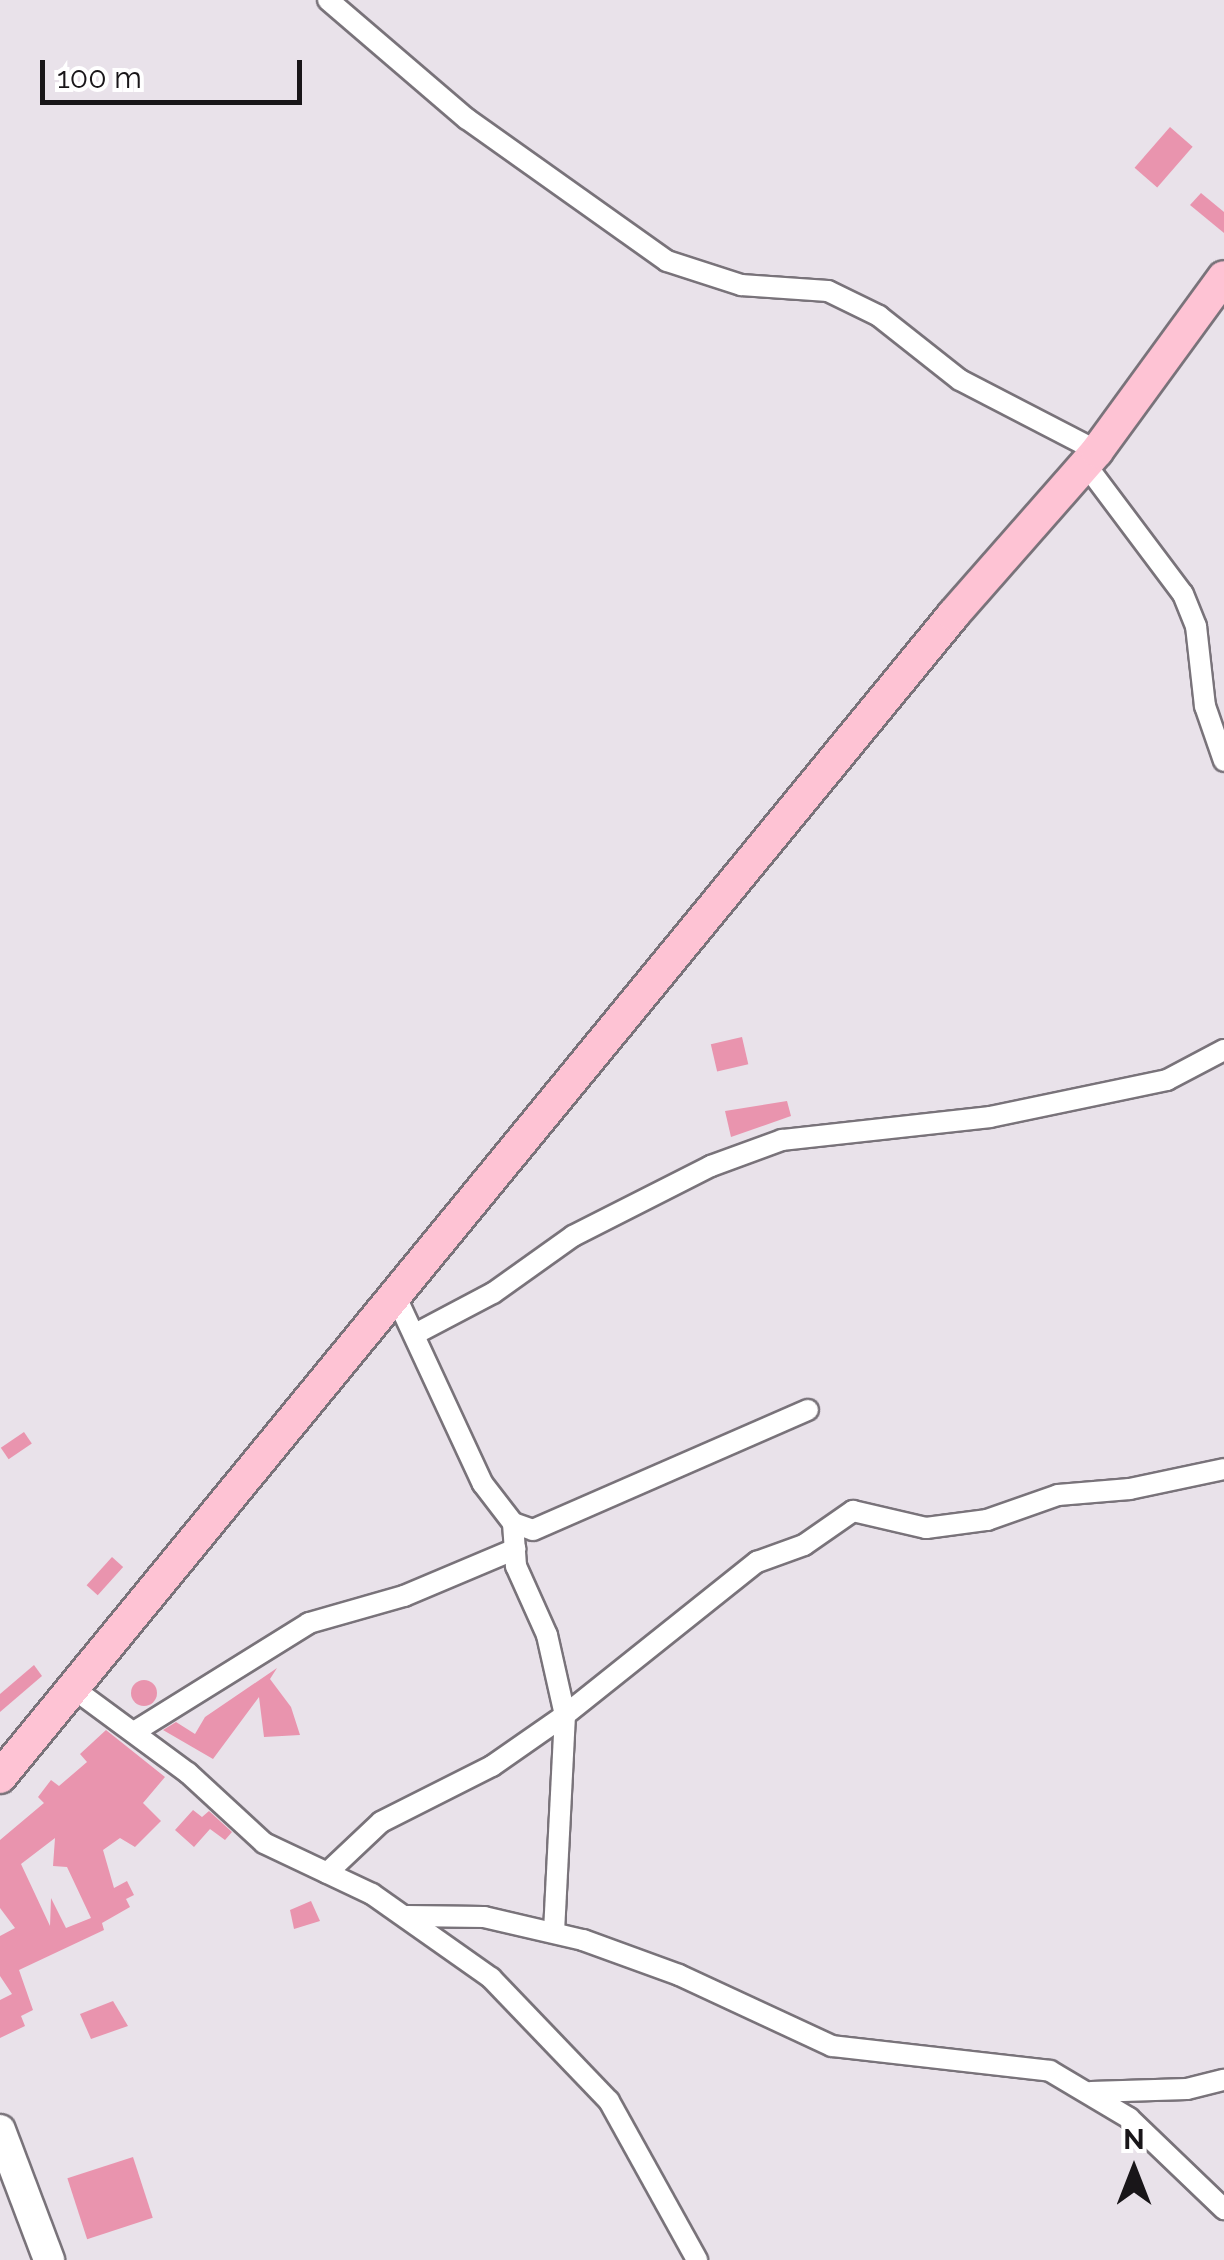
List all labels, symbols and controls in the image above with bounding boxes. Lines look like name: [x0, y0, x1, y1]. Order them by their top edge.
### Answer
scale bar: [45, 40, 308, 102]
text: 100 m: [57, 60, 142, 95]
north arrow: [1084, 2120, 1184, 2220]
text: N: [1123, 2123, 1145, 2156]

